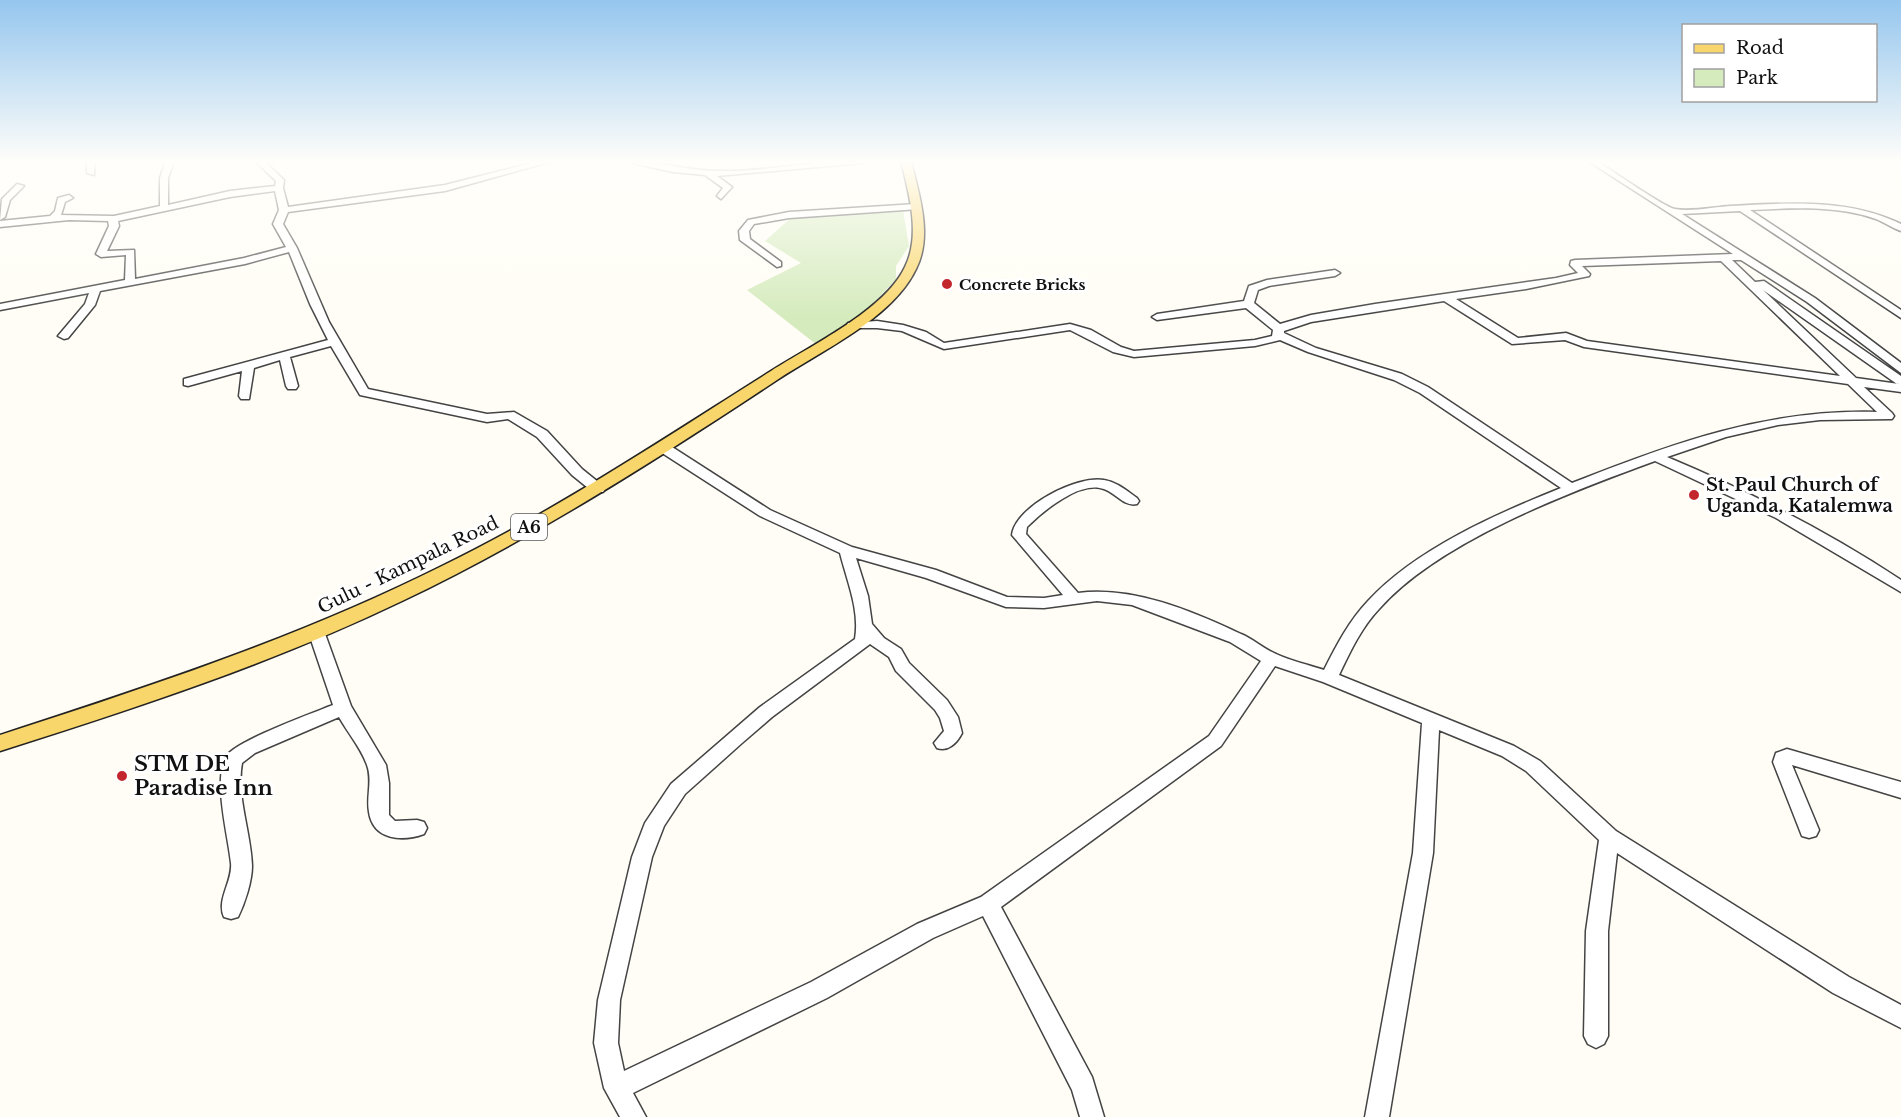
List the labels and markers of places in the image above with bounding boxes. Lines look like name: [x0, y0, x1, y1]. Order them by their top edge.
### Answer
place label: Concrete Bricks: [959, 275, 1086, 294]
marker: Concrete Bricks: [940, 277, 954, 291]
place label: St. Paul Church of Uganda, Katalemwa: [1706, 474, 1894, 517]
marker: St. Paul Church of Uganda, Katalemwa: [1687, 488, 1701, 502]
place label: STM DE Paradise Inn: [134, 751, 273, 801]
marker: STM DE Paradise Inn: [115, 769, 129, 783]

